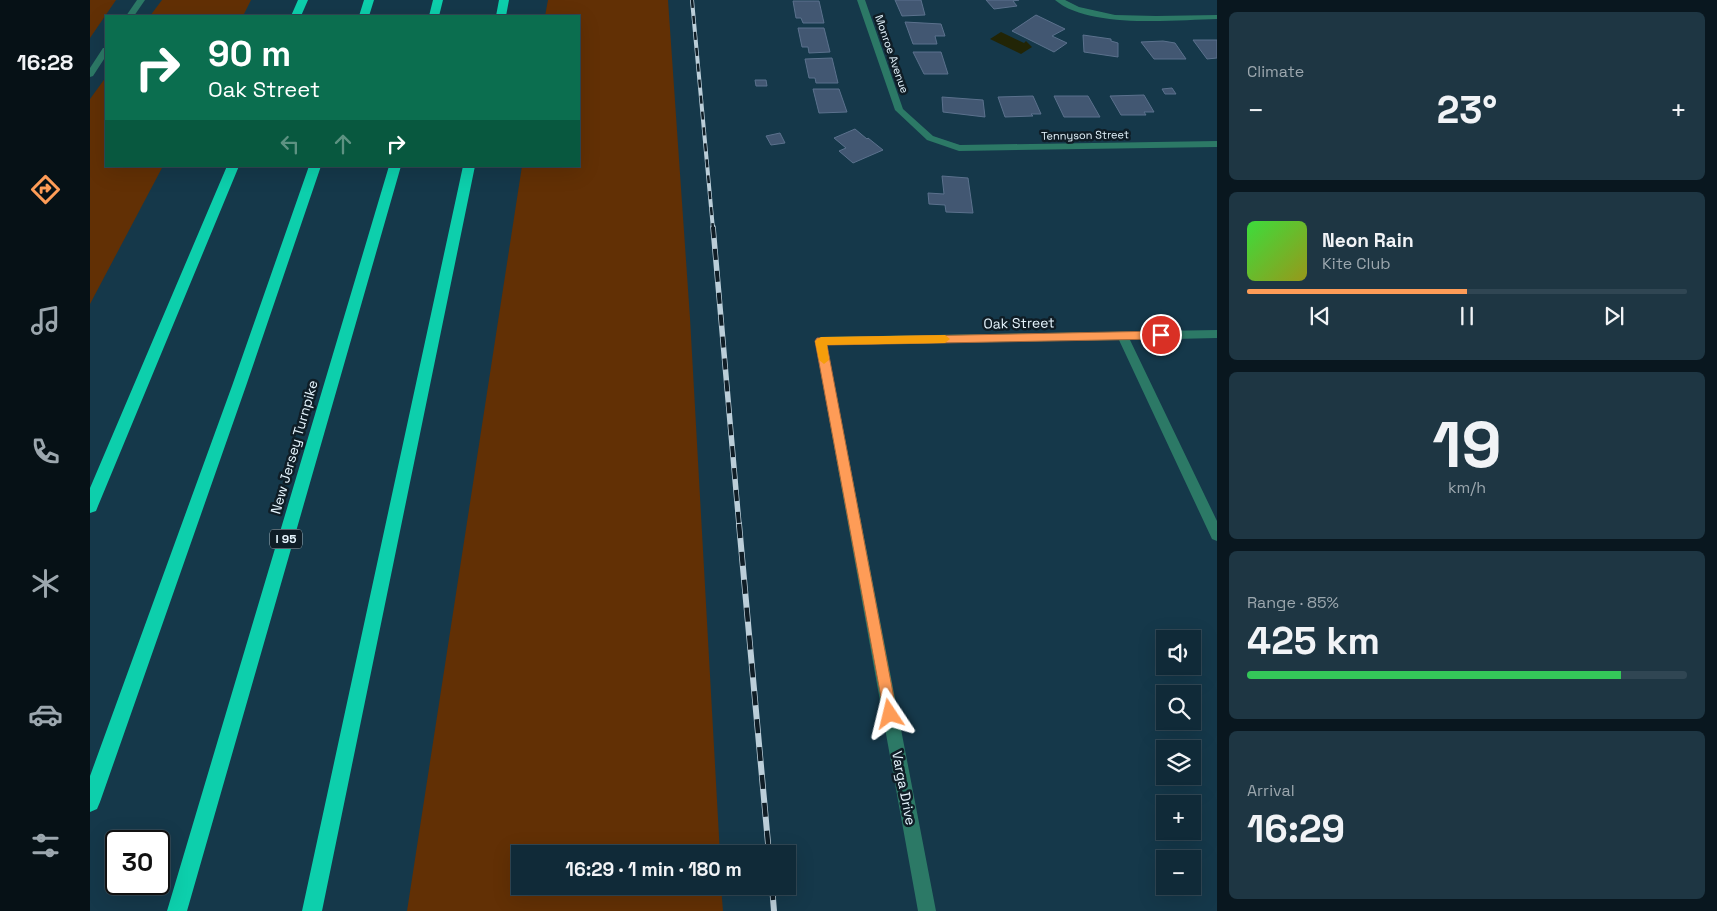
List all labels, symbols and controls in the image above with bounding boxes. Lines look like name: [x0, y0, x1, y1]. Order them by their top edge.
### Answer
street label: Monroe Avenue: [872, 13, 912, 95]
text: 90 m: [208, 32, 291, 76]
icon: right: [125, 35, 190, 100]
text: 16:28: [17, 48, 73, 76]
text: Climate: [1247, 61, 1304, 82]
text: Oak Street: [208, 75, 320, 103]
text: 23°: [1437, 86, 1497, 134]
text: −: [1247, 92, 1264, 128]
text: +: [1670, 92, 1687, 128]
street label: Tennyson Street: [1041, 127, 1129, 143]
icon: left: [276, 130, 304, 158]
icon: ahead: [329, 130, 357, 158]
icon: right: [382, 130, 410, 158]
icon: directions: [28, 172, 63, 207]
text: Neon Rain: [1322, 228, 1414, 253]
text: Kite Club: [1322, 253, 1391, 274]
icon: previous: [1306, 302, 1334, 330]
icon: pause: [1453, 302, 1481, 330]
icon: next: [1600, 302, 1628, 330]
icon: music: [28, 303, 63, 338]
street label: Oak Street: [983, 313, 1055, 333]
pin: [1140, 314, 1182, 356]
icon: arrive: [1147, 321, 1175, 349]
street label: New Jersey Turnpike: [266, 378, 322, 516]
text: 19: [1432, 403, 1502, 486]
icon: phone: [28, 434, 63, 469]
text: km/h: [1448, 477, 1486, 498]
road number: I 95: [270, 530, 302, 548]
icon: climate: [28, 566, 63, 601]
text: Range · 85%: [1247, 592, 1339, 613]
text: 425 km: [1247, 617, 1380, 665]
map controls: [1156, 630, 1201, 895]
button: sound: [1156, 630, 1201, 675]
button: search: [1156, 685, 1201, 730]
position arrow: [863, 687, 915, 739]
icon: car: [28, 697, 63, 732]
button: layers: [1156, 740, 1201, 785]
street label: Varga Drive: [888, 749, 920, 827]
text: Arrival: [1247, 780, 1295, 801]
button: +: [1156, 795, 1201, 840]
text: 16:29: [1247, 805, 1345, 853]
icon: filters: [28, 828, 63, 863]
speed limit sign: 30: [105, 830, 170, 895]
button: −: [1156, 850, 1201, 895]
text: 16:29 · 1 min · 180 m: [565, 857, 742, 882]

